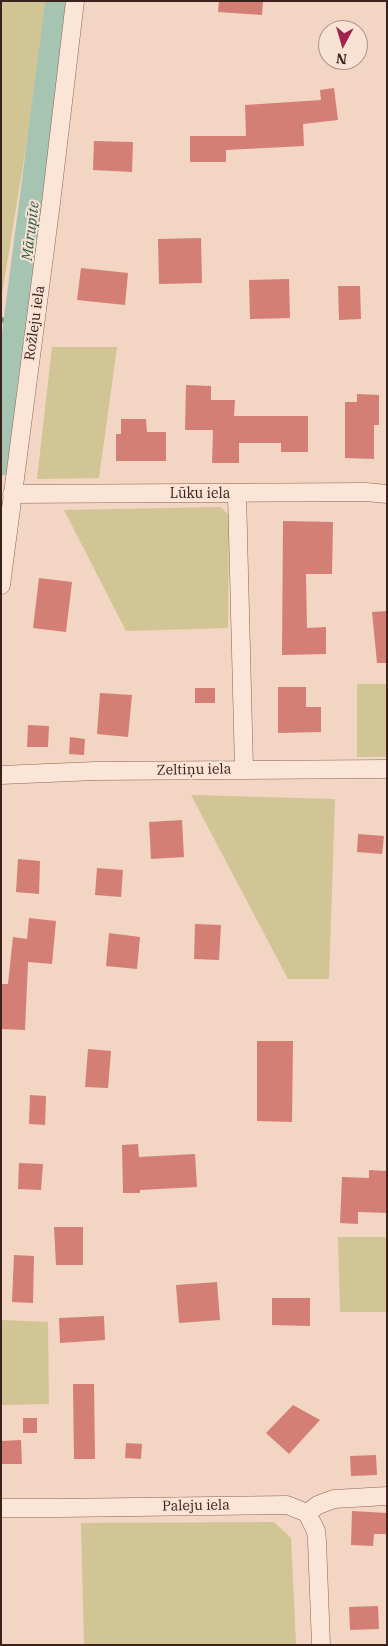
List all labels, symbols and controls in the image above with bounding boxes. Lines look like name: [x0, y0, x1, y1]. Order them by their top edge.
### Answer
north arrow: [318, 20, 368, 70]
text: N: [335, 49, 348, 68]
water label: Mārupīte: [18, 200, 44, 262]
street label: Rožleju iela: [21, 284, 49, 362]
street label: Lūku iela: [170, 486, 230, 502]
street label: Zeltiņu iela: [157, 761, 231, 779]
street label: Paleju iela: [162, 1497, 230, 1515]

